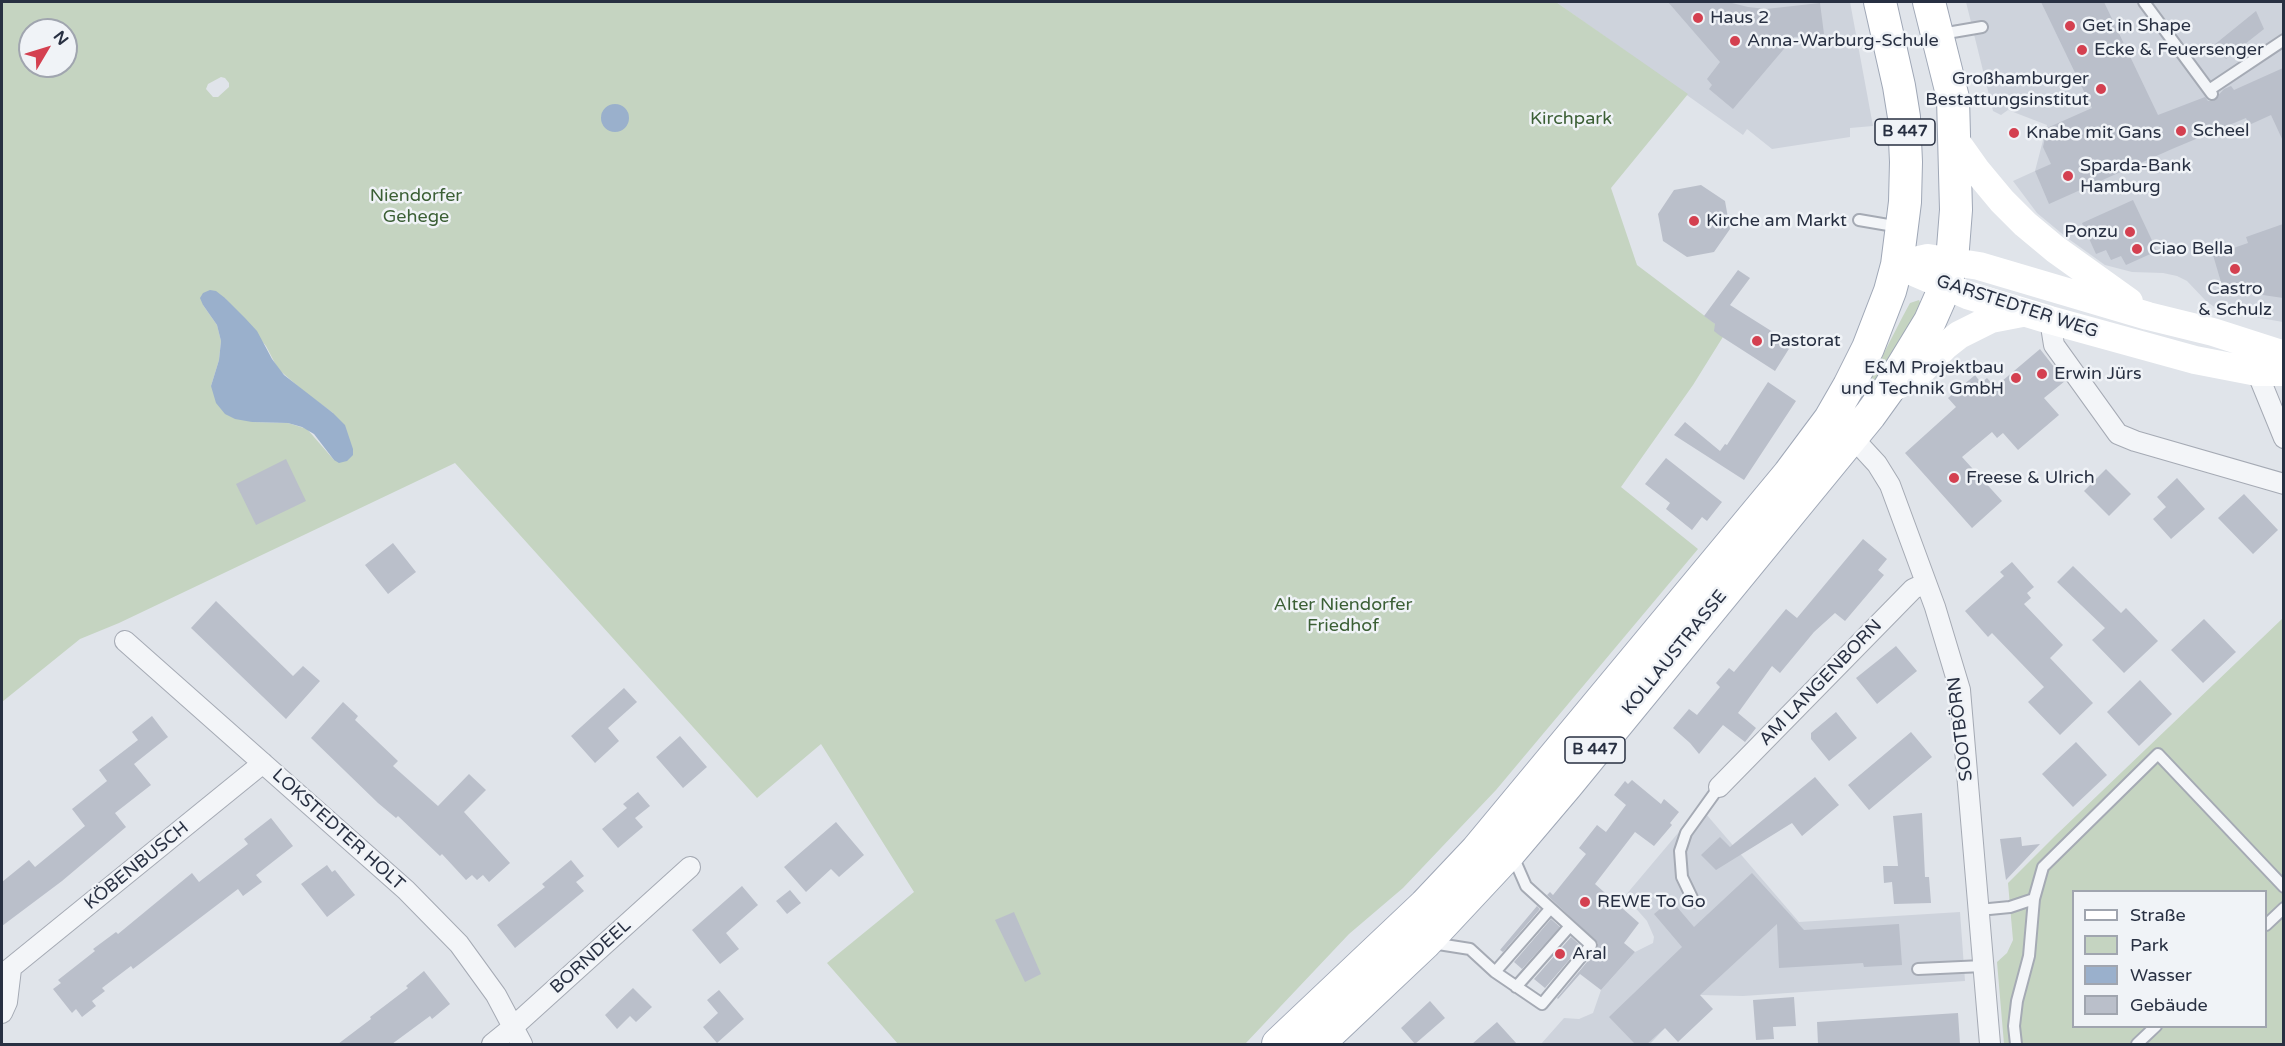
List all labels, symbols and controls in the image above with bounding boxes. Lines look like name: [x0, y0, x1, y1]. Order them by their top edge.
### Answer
place label: Haus 2: [1710, 7, 1769, 29]
marker: Haus 2: [1691, 11, 1705, 25]
place label: Get in Shape: [2082, 15, 2191, 37]
north arrow: [18, 18, 78, 78]
marker: Get in Shape: [2063, 19, 2077, 33]
text: N: [49, 27, 72, 49]
place label: Anna-Warburg-Schule: [1747, 30, 1939, 52]
marker: Anna-Warburg-Schule: [1728, 34, 1742, 48]
place label: Ecke & Feuersenger: [2094, 39, 2264, 61]
marker: Ecke & Feuersenger: [2075, 43, 2089, 57]
place label: Großhamburger Bestattungsinstitut: [1925, 68, 2089, 110]
marker: Großhamburger Bestattungsinstitut: [2094, 82, 2108, 96]
park label: Kirchpark: [1530, 108, 1612, 130]
road number: B 447: [1875, 119, 1935, 145]
place label: Scheel: [2193, 120, 2250, 142]
place label: Knabe mit Gans: [2026, 122, 2161, 144]
marker: Scheel: [2174, 124, 2188, 138]
marker: Knabe mit Gans: [2007, 126, 2021, 140]
place label: Sparda-Bank Hamburg: [2080, 155, 2191, 198]
marker: Sparda-Bank Hamburg: [2061, 169, 2075, 183]
park label: Niendorfer Gehege: [370, 185, 462, 228]
place label: Kirche am Markt: [1706, 210, 1847, 232]
marker: Kirche am Markt: [1687, 214, 1701, 228]
place label: Ponzu: [2064, 221, 2118, 243]
marker: Ponzu: [2123, 225, 2137, 239]
place label: Ciao Bella: [2149, 238, 2233, 260]
marker: Ciao Bella: [2130, 242, 2144, 256]
marker: Castro & Schulz: [2228, 262, 2242, 276]
street label: GARSTEDTER WEG: [1933, 271, 2101, 343]
place label: Castro & Schulz: [2198, 278, 2272, 320]
place label: Pastorat: [1769, 330, 1841, 352]
marker: Pastorat: [1750, 334, 1764, 348]
place label: E&M Projektbau und Technik GmbH: [1841, 357, 2004, 400]
place label: Erwin Jürs: [2054, 363, 2142, 385]
marker: Erwin Jürs: [2035, 367, 2049, 381]
marker: E&M Projektbau und Technik GmbH: [2009, 371, 2023, 385]
place label: Freese & Ulrich: [1966, 467, 2095, 489]
marker: Freese & Ulrich: [1947, 471, 1961, 485]
street label: KOLLAUSTRASSE: [1618, 586, 1732, 720]
park label: Alter Niendorfer Friedhof: [1274, 594, 1412, 636]
street label: AM LANGENBORN: [1755, 615, 1887, 751]
street label: SOOTBÖRN: [1944, 676, 1978, 782]
road number: B 447: [1565, 737, 1625, 763]
street label: LOKSTEDTER HOLT: [267, 765, 409, 895]
street label: KÖBENBUSCH: [81, 817, 193, 915]
legend: [2072, 890, 2267, 1028]
place label: REWE To Go: [1597, 891, 1706, 913]
marker: REWE To Go: [1578, 895, 1592, 909]
text: Straße: [2130, 904, 2186, 926]
street label: BORNDEEL: [546, 915, 636, 999]
text: Park: [2130, 934, 2168, 956]
place label: Aral: [1572, 943, 1607, 965]
marker: Aral: [1553, 947, 1567, 961]
text: Wasser: [2130, 964, 2192, 986]
text: Gebäude: [2130, 994, 2208, 1016]

